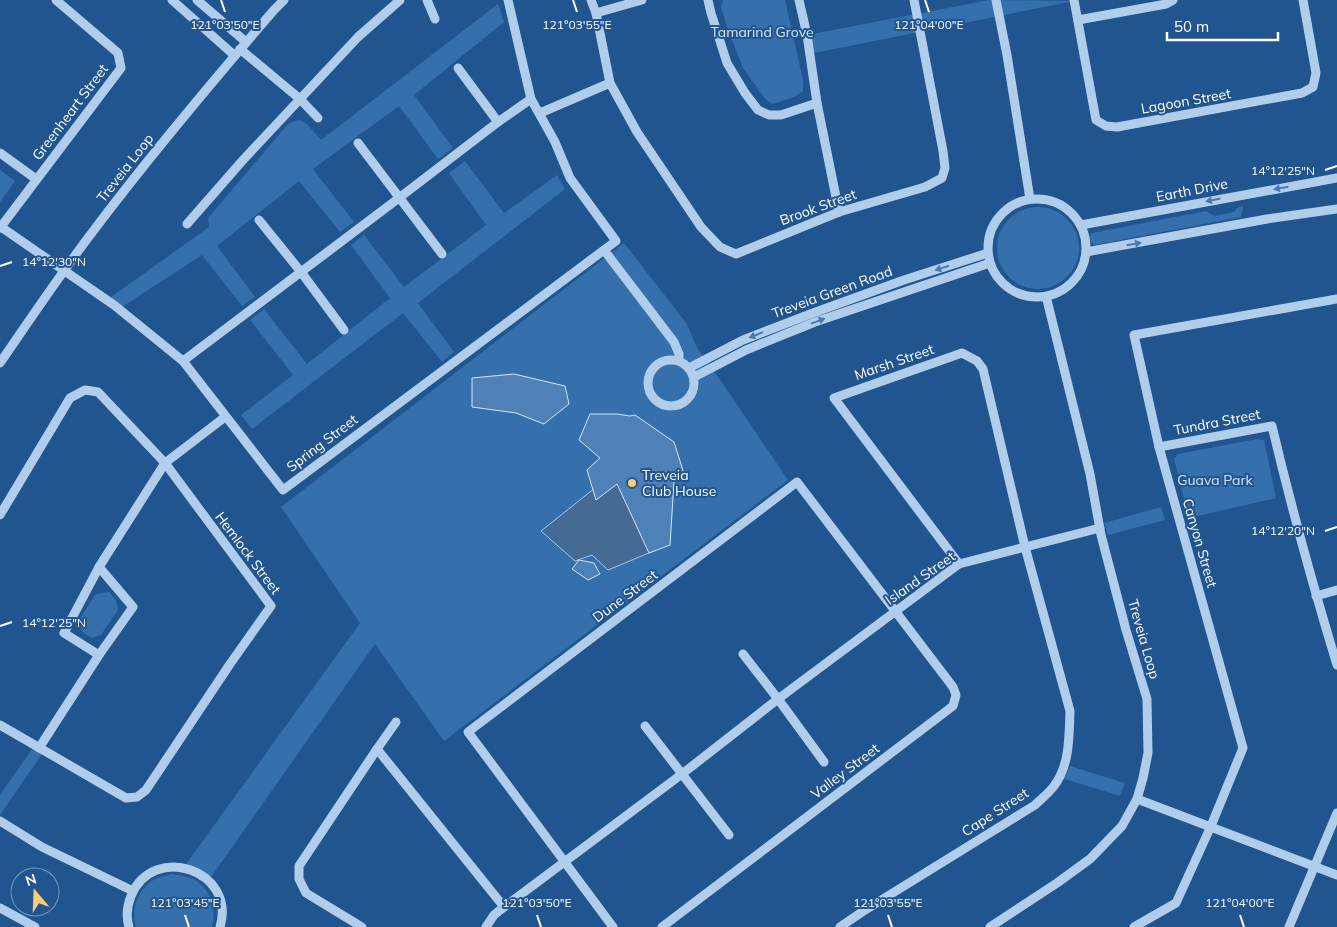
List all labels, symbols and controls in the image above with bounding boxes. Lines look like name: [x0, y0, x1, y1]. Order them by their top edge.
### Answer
scale bar: [1167, 10, 1278, 42]
text: 121°03'50"E: [190, 17, 260, 32]
text: 121°03'55"E: [542, 17, 612, 32]
text: 121°04'00"E: [894, 17, 964, 32]
text: 50 m: [1174, 17, 1209, 36]
park label: Tamarind Grove: [710, 23, 814, 41]
street label: Greenheart Street: [28, 60, 112, 164]
street label: Lagoon Street: [1140, 84, 1232, 118]
street label: Treveia Loop: [93, 130, 157, 206]
text: 14°12'25"N: [1251, 163, 1315, 178]
street label: Earth Drive: [1155, 174, 1229, 206]
one-way arrow: [1273, 184, 1289, 192]
street label: Brook Street: [777, 185, 859, 229]
one-way arrow: [1204, 197, 1220, 205]
one-way arrow: [1126, 239, 1142, 247]
text: 14°12'30"N: [22, 254, 86, 269]
street label: Treveia Green Road: [769, 262, 895, 322]
one-way arrow: [934, 264, 949, 272]
one-way arrow: [811, 317, 826, 325]
one-way arrow: [748, 331, 763, 339]
street label: Marsh Street: [852, 340, 936, 384]
street label: Tundra Street: [1172, 405, 1262, 439]
street label: Spring Street: [283, 410, 361, 476]
place label: Treveia Club House: [642, 466, 716, 500]
park label: Guava Park: [1177, 471, 1254, 489]
marker: Treveia Club House: [626, 477, 638, 489]
street label: Canyon Street: [1179, 496, 1221, 590]
street label: Hemlock Street: [211, 508, 285, 598]
text: 14°12'20"N: [1251, 523, 1315, 538]
street label: Island Street: [882, 547, 959, 609]
street label: Dune Street: [589, 566, 661, 626]
street label: Treveia Loop: [1124, 597, 1164, 681]
text: 14°12'25"N: [22, 615, 86, 630]
street label: Valley Street: [807, 739, 883, 803]
street label: Cape Street: [958, 784, 1032, 840]
north arrow: [10, 867, 60, 917]
text: N: [23, 869, 39, 890]
text: 121°03'45"E: [150, 895, 220, 910]
text: 121°03'50"E: [502, 895, 572, 910]
text: 121°03'55"E: [853, 895, 923, 910]
text: 121°04'00"E: [1205, 895, 1275, 910]

